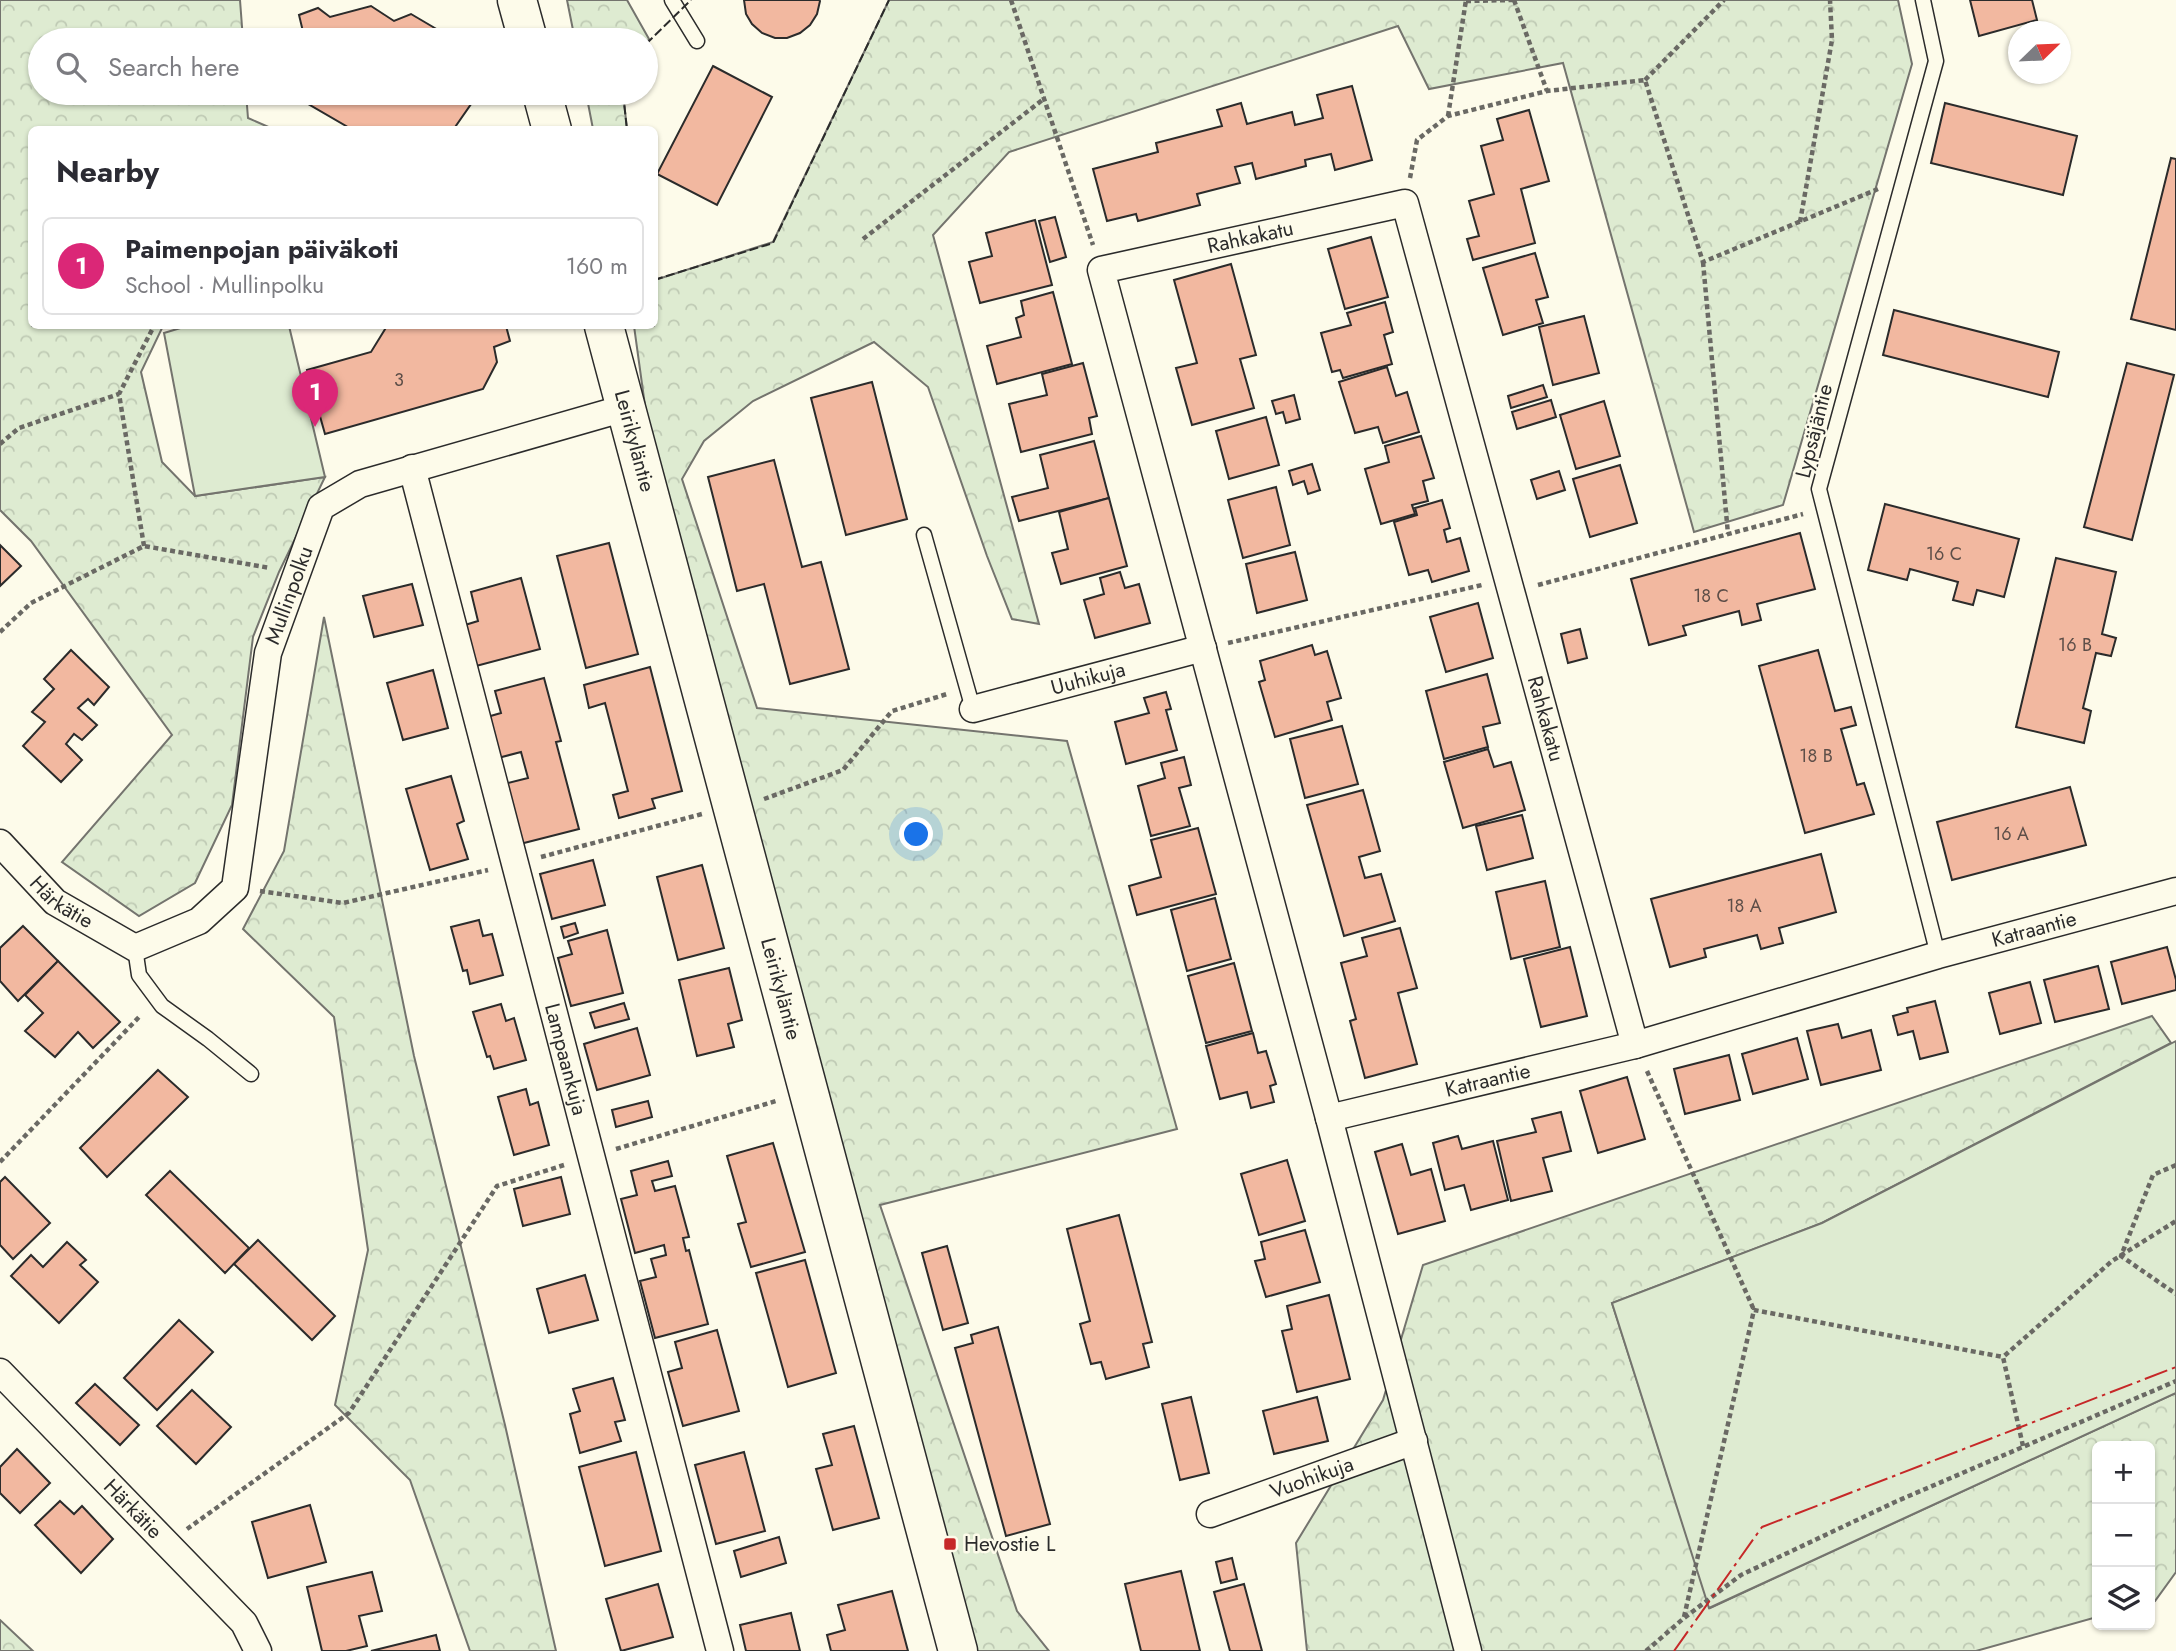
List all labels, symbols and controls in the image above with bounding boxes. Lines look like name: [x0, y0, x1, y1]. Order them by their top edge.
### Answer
north arrow: [2008, 21, 2071, 84]
search box: [28, 28, 658, 105]
icon: search: [52, 48, 90, 86]
text: Search here: [108, 48, 240, 86]
text: Nearby: [56, 150, 159, 193]
street label: Rahkakatu: [1204, 213, 1296, 261]
text: Paimenpojan päiväkoti: [125, 230, 399, 268]
text: 1: [75, 249, 87, 283]
text: 160 m: [566, 249, 628, 283]
text: School · Mullinpolku: [125, 268, 324, 302]
house number: 3: [394, 367, 404, 393]
pin: 1: [292, 369, 338, 427]
street label: Lypsäjäntie: [1788, 381, 1840, 481]
street label: Leirikyläntie: [607, 387, 663, 496]
house number: 16 C: [1926, 541, 1962, 567]
street label: Mullinpolku: [257, 542, 321, 649]
house number: 18 C: [1693, 583, 1729, 609]
house number: 16 B: [2058, 632, 2092, 658]
street label: Uuhikuja: [1047, 654, 1129, 703]
street label: Rahkakatu: [1520, 672, 1572, 765]
house number: 18 B: [1799, 743, 1833, 769]
your location: [899, 817, 933, 851]
house number: 16 A: [1993, 821, 2029, 847]
street label: Härkätie: [23, 869, 99, 936]
house number: 18 A: [1726, 893, 1762, 919]
street label: Katraantie: [1988, 903, 2080, 955]
street label: Leirikyläntie: [753, 934, 809, 1043]
street label: Lampaankuja: [537, 1000, 595, 1119]
street label: Katraantie: [1442, 1055, 1534, 1105]
map controls: [2092, 1441, 2155, 1630]
button: +: [2092, 1441, 2155, 1504]
street label: Vuohikuja: [1266, 1449, 1358, 1506]
street label: Härkätie: [97, 1472, 170, 1546]
button: −: [2092, 1504, 2155, 1567]
place label: Hevostie L: [964, 1529, 1056, 1559]
marker: Hevostie L: [942, 1536, 958, 1552]
button: layers: [2092, 1567, 2155, 1630]

